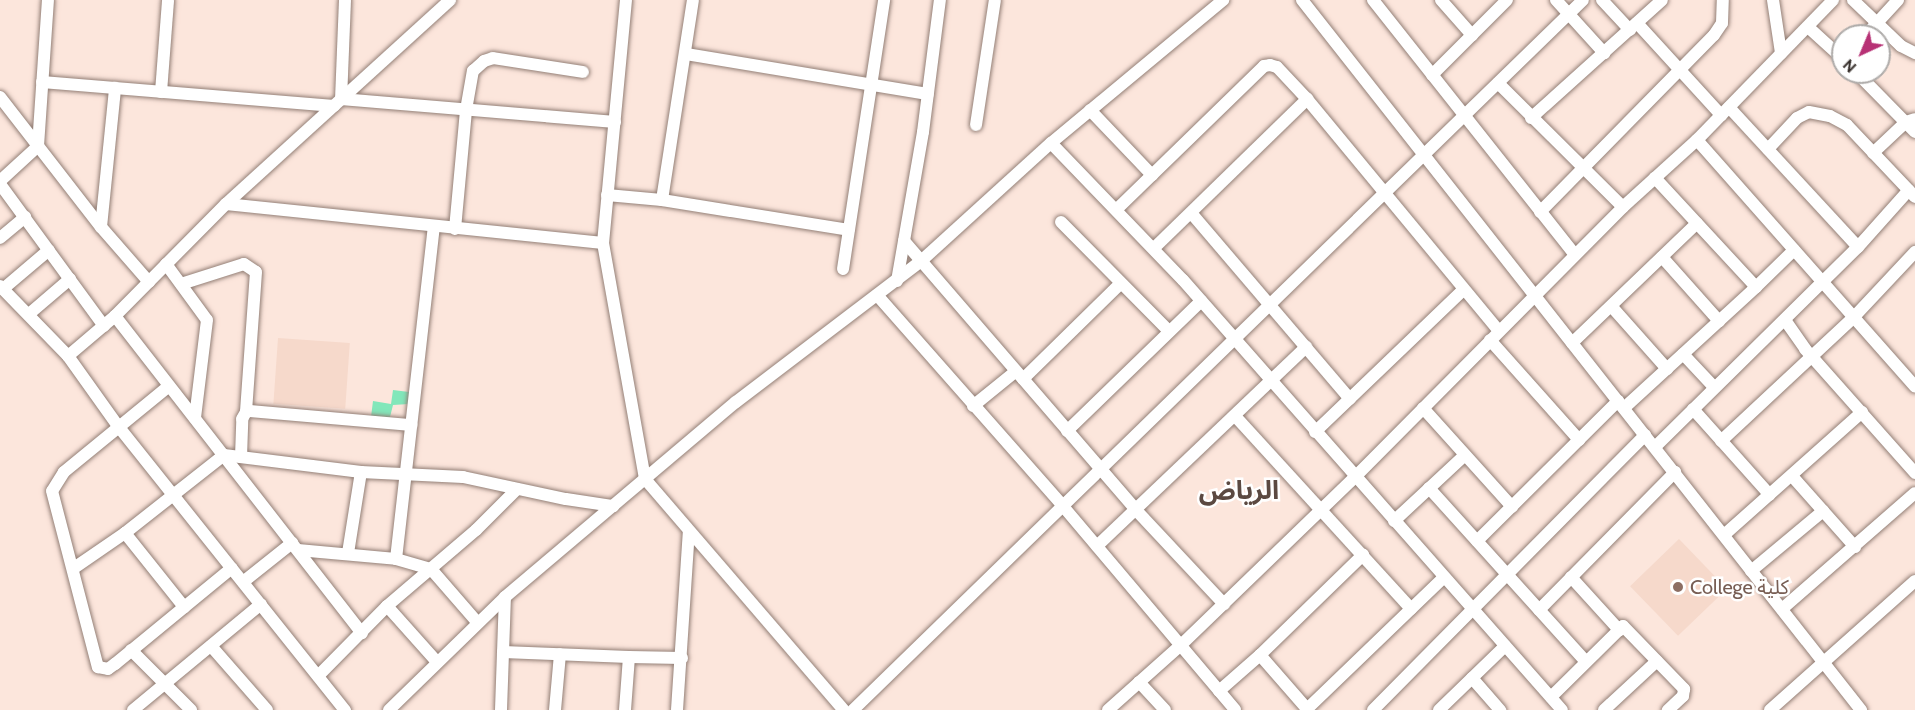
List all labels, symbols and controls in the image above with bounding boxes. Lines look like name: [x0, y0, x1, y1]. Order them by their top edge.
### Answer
north arrow: [1831, 24, 1891, 84]
text: N: [1839, 55, 1860, 77]
district label: الرياض: [1199, 475, 1279, 507]
place label: College كلية: [1690, 575, 1789, 599]
marker: College كلية: [1671, 580, 1685, 594]

